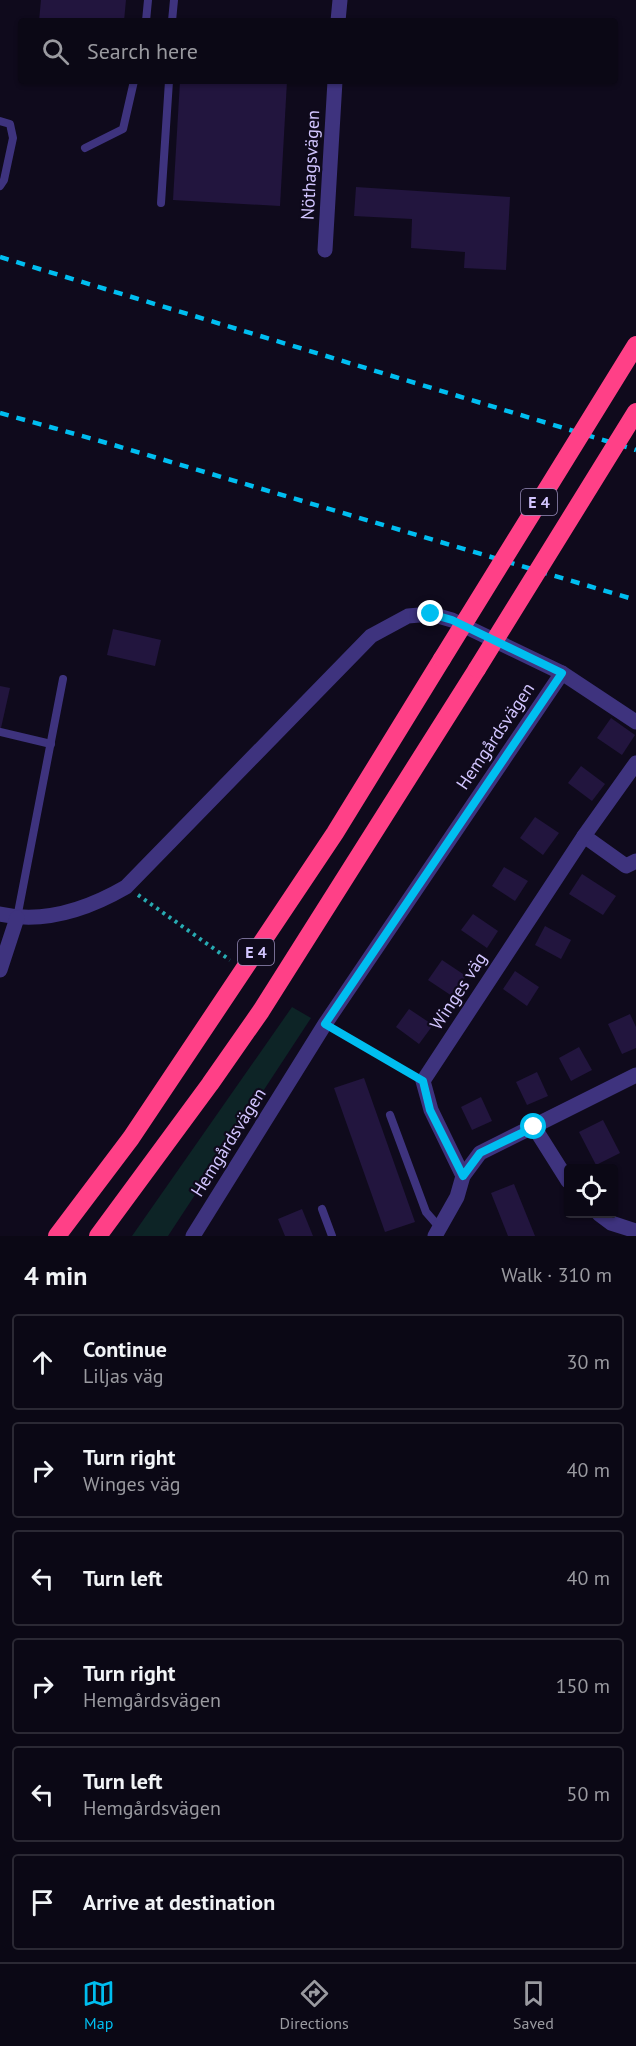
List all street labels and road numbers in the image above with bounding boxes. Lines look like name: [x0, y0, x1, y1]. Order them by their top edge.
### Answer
street label: Nöthagsvägen: [296, 109, 324, 221]
road number: E 4: [521, 489, 557, 515]
street label: Hemgårdsvägen: [451, 678, 539, 794]
road number: E 4: [238, 939, 274, 965]
street label: Winges väg: [424, 948, 492, 1034]
street label: Hemgårdsvägen: [185, 1083, 271, 1201]

